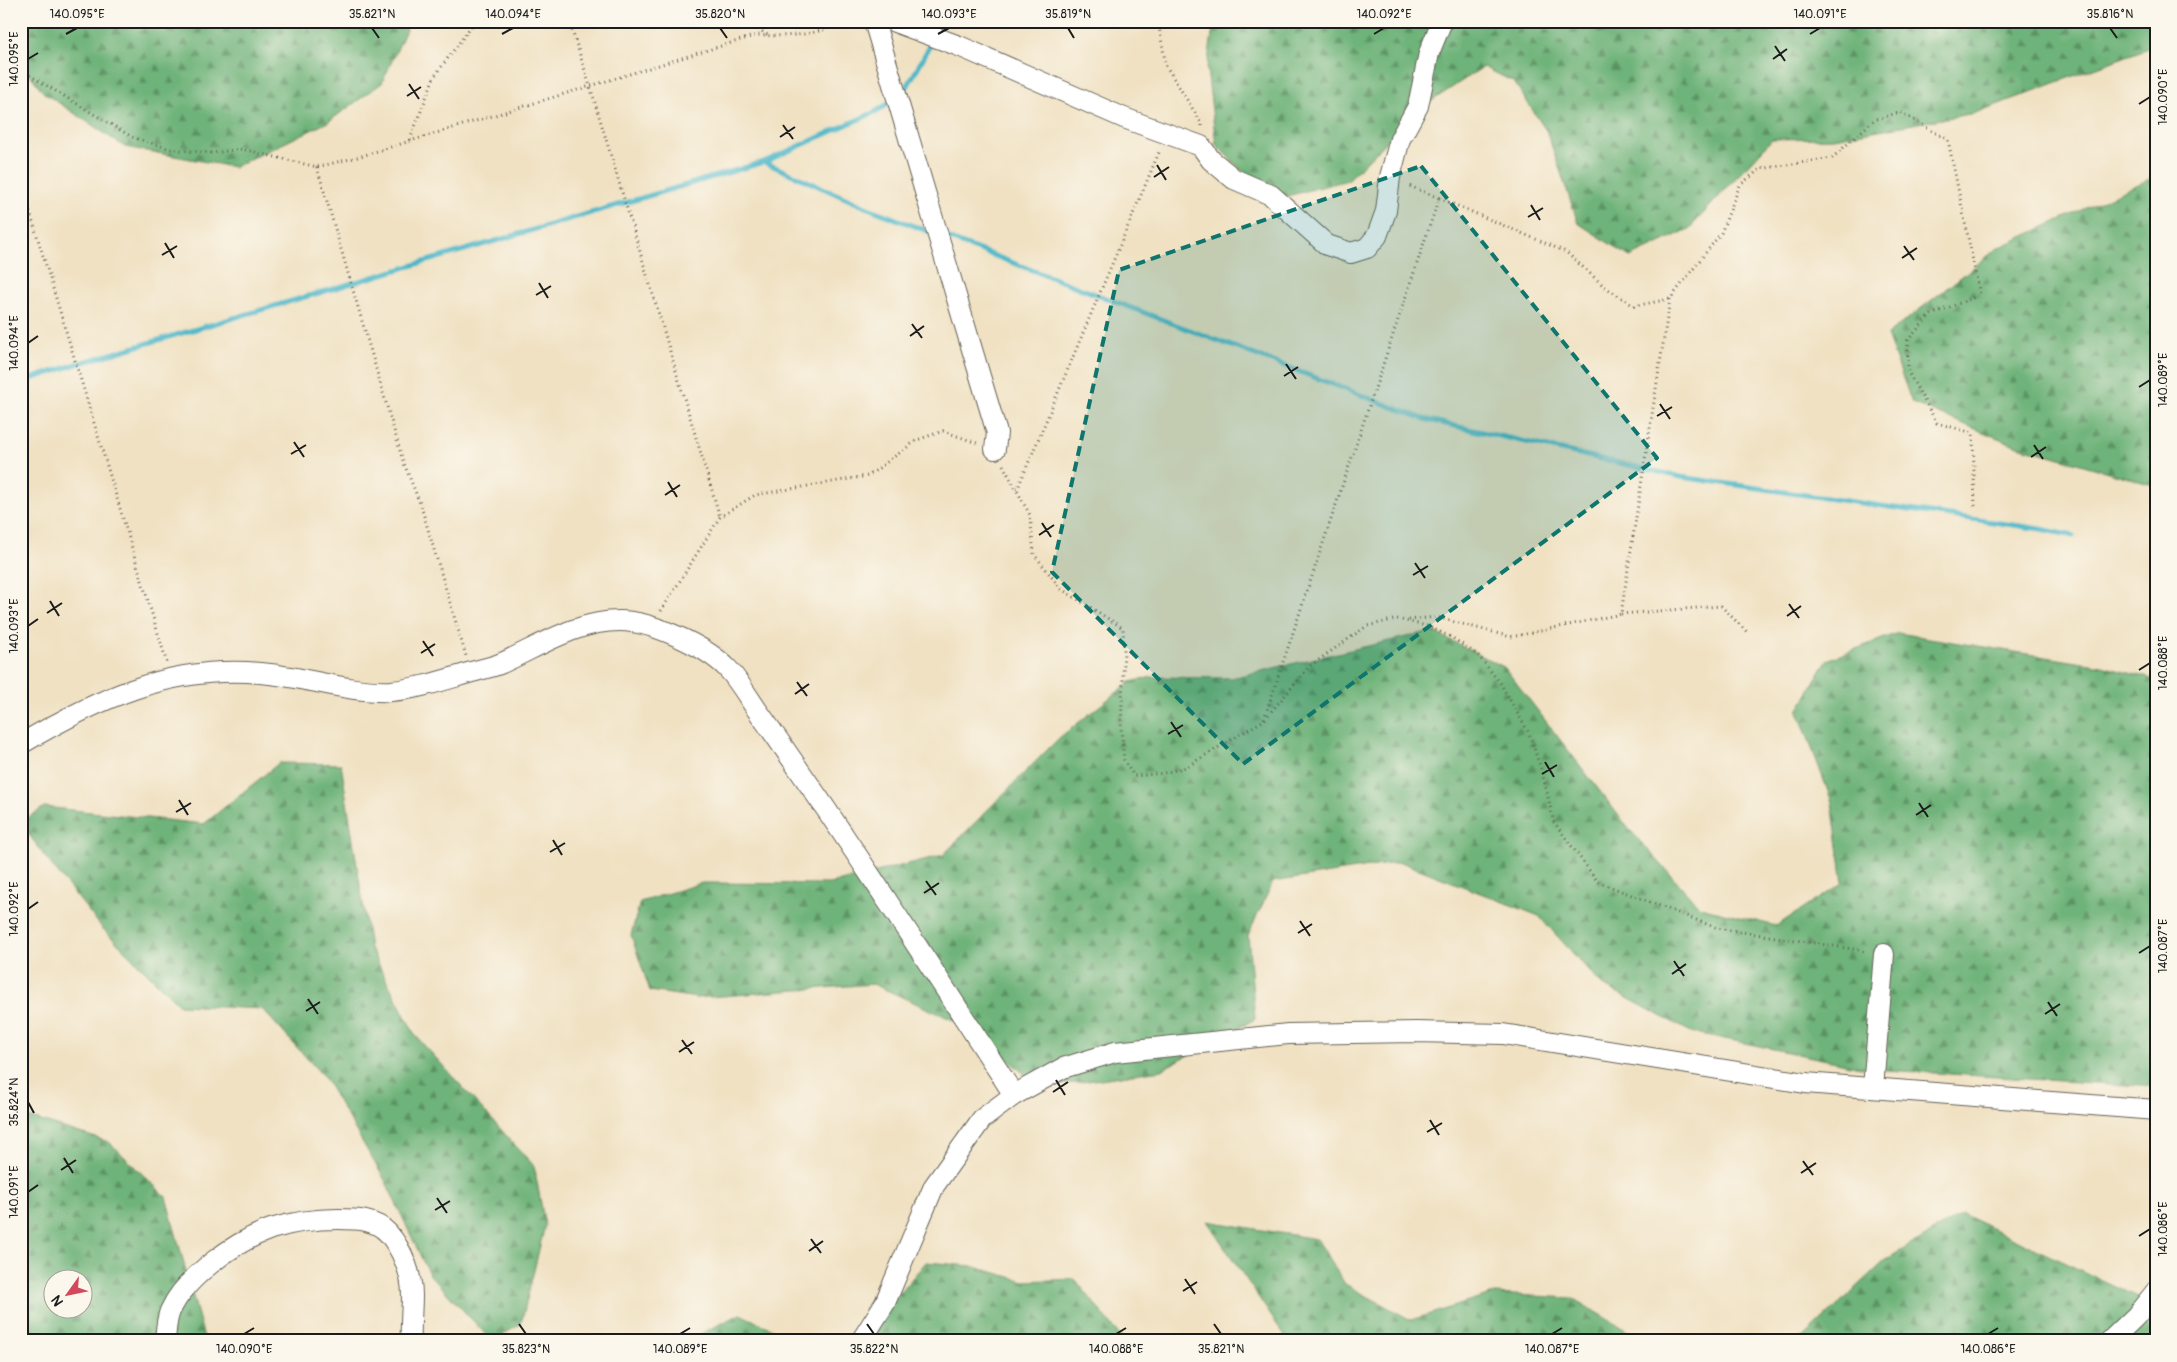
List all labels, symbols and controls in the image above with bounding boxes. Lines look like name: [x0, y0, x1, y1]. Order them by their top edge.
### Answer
text: 140.095°E: [50, 7, 104, 22]
text: 35.821°N: [349, 7, 395, 22]
text: 140.094°E: [485, 7, 541, 22]
text: 35.820°N: [695, 7, 745, 22]
text: 140.093°E: [921, 7, 977, 22]
text: 35.819°N: [1045, 7, 1091, 22]
text: 140.092°E: [1356, 7, 1412, 22]
text: 140.091°E: [1793, 7, 1847, 22]
text: 35.816°N: [2087, 7, 2133, 22]
text: 140.095°E: [7, 32, 22, 86]
text: 140.090°E: [2156, 69, 2171, 125]
text: 140.094°E: [7, 315, 22, 371]
text: 140.089°E: [2156, 353, 2171, 407]
text: 140.093°E: [7, 598, 22, 654]
text: 140.088°E: [2156, 636, 2171, 690]
text: 140.092°E: [7, 881, 22, 937]
text: 140.087°E: [2156, 919, 2171, 973]
text: 35.824°N: [7, 1078, 22, 1126]
text: 140.091°E: [7, 1165, 22, 1219]
text: 140.086°E: [2156, 1201, 2171, 1257]
north arrow: [42, 1270, 92, 1320]
text: N: [48, 1292, 67, 1309]
text: 140.090°E: [216, 1342, 272, 1357]
text: 35.823°N: [502, 1342, 550, 1357]
text: 140.089°E: [653, 1342, 707, 1357]
text: 35.822°N: [850, 1342, 898, 1357]
text: 140.088°E: [1089, 1342, 1143, 1357]
text: 35.821°N: [1198, 1342, 1244, 1357]
text: 140.087°E: [1525, 1342, 1579, 1357]
text: 140.086°E: [1960, 1342, 2016, 1357]

